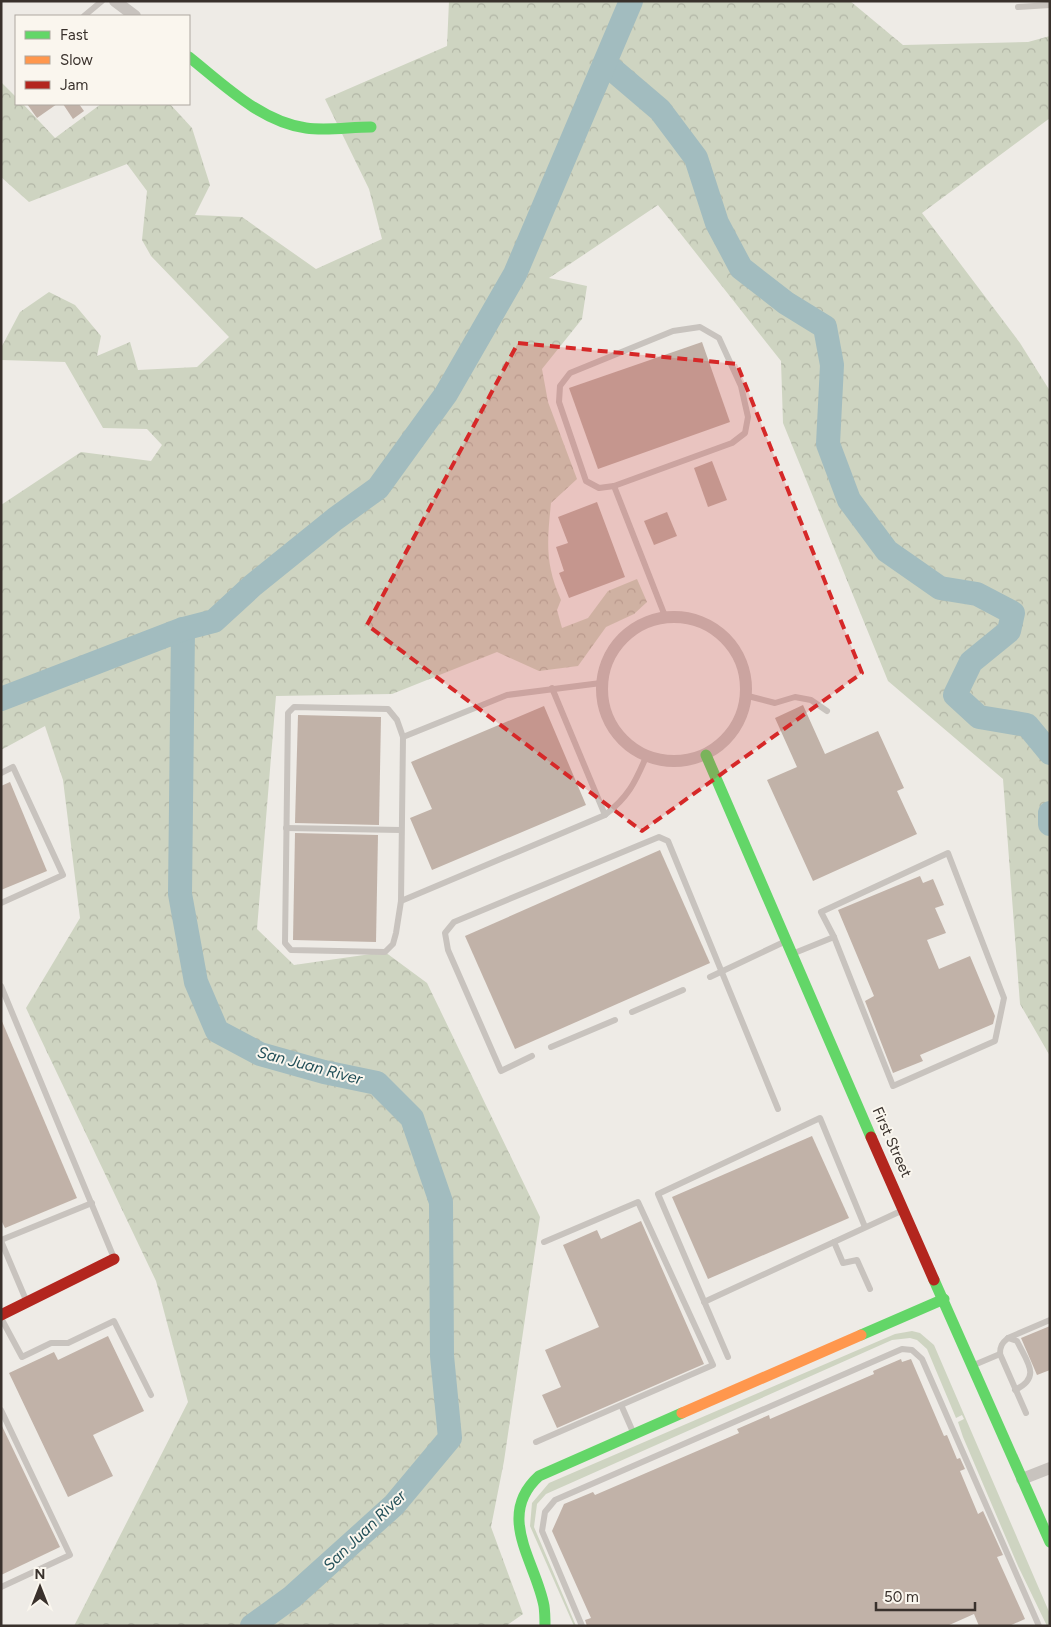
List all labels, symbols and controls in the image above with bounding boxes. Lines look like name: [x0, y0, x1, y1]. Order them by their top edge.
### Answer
legend: [15, 15, 190, 105]
text: Fast: [60, 26, 89, 44]
text: Slow: [60, 51, 93, 69]
text: Jam: [60, 76, 88, 94]
water label: San Juan River: [255, 1042, 365, 1089]
street label: First Street: [869, 1104, 916, 1180]
water label: San Juan River: [319, 1486, 410, 1575]
north arrow: [15, 1562, 65, 1612]
text: N: [35, 1566, 45, 1583]
scale bar: [876, 1580, 975, 1612]
text: 50 m: [884, 1588, 919, 1606]

